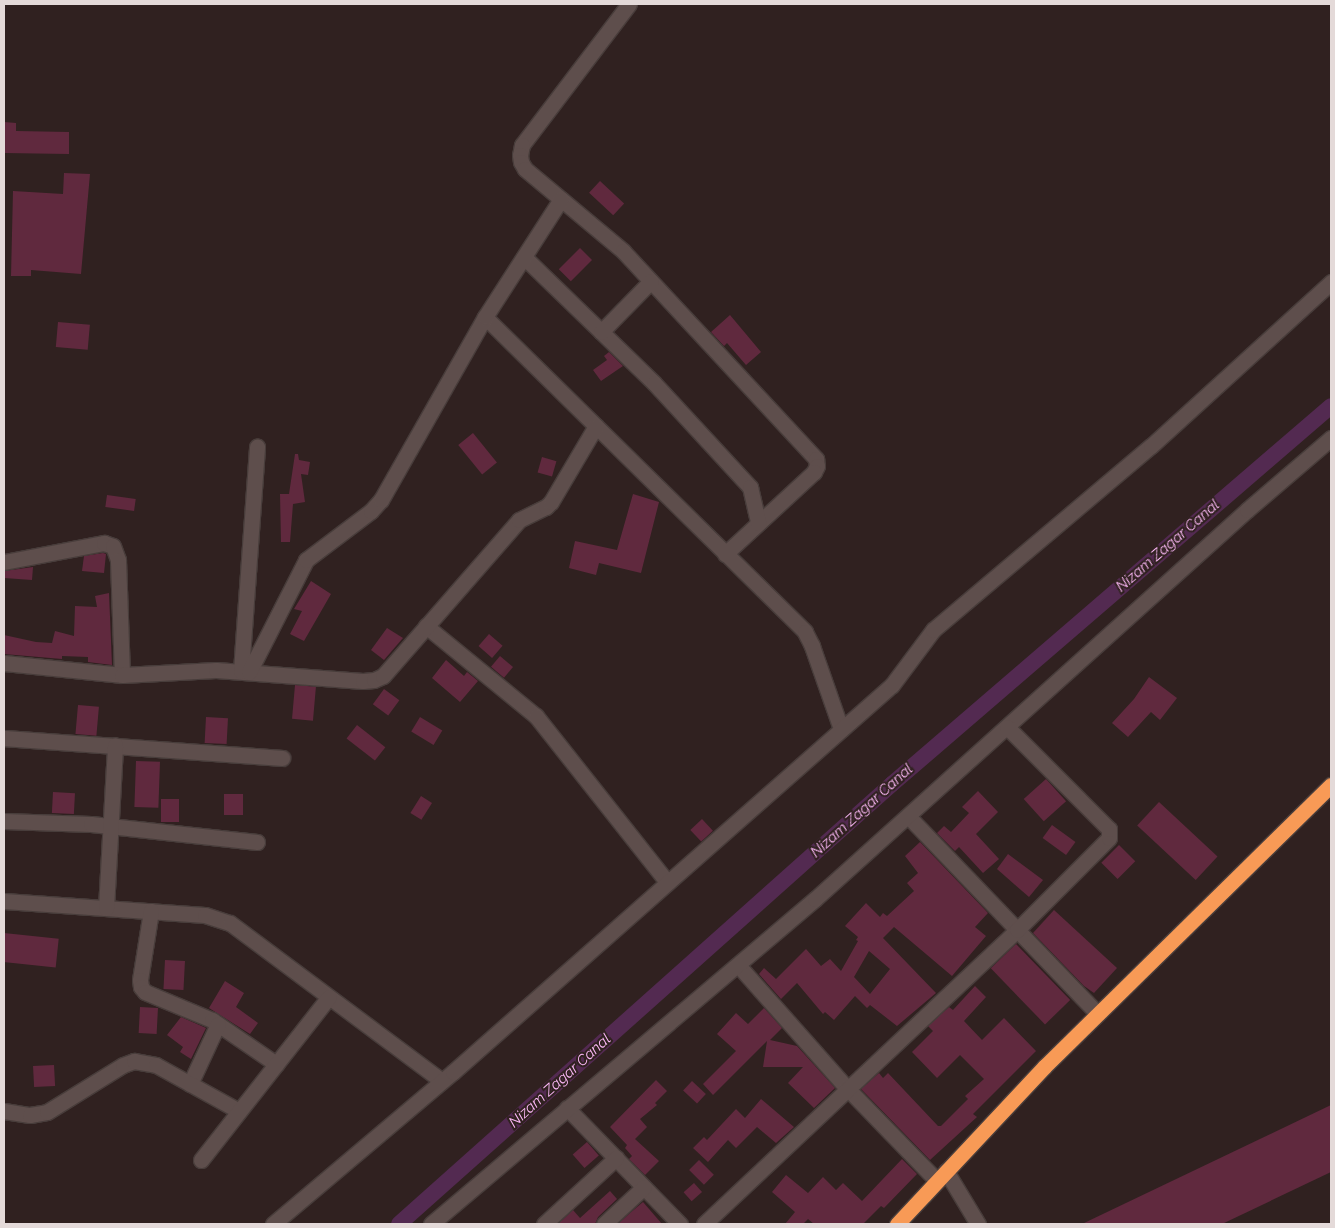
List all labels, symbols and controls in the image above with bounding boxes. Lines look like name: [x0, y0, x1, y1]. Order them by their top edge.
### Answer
water label: Nizam Zagar Canal: [1112, 496, 1224, 596]
water label: Nizam Zagar Canal: [807, 760, 917, 862]
water label: Nizam Zagar Canal: [505, 1030, 615, 1132]

